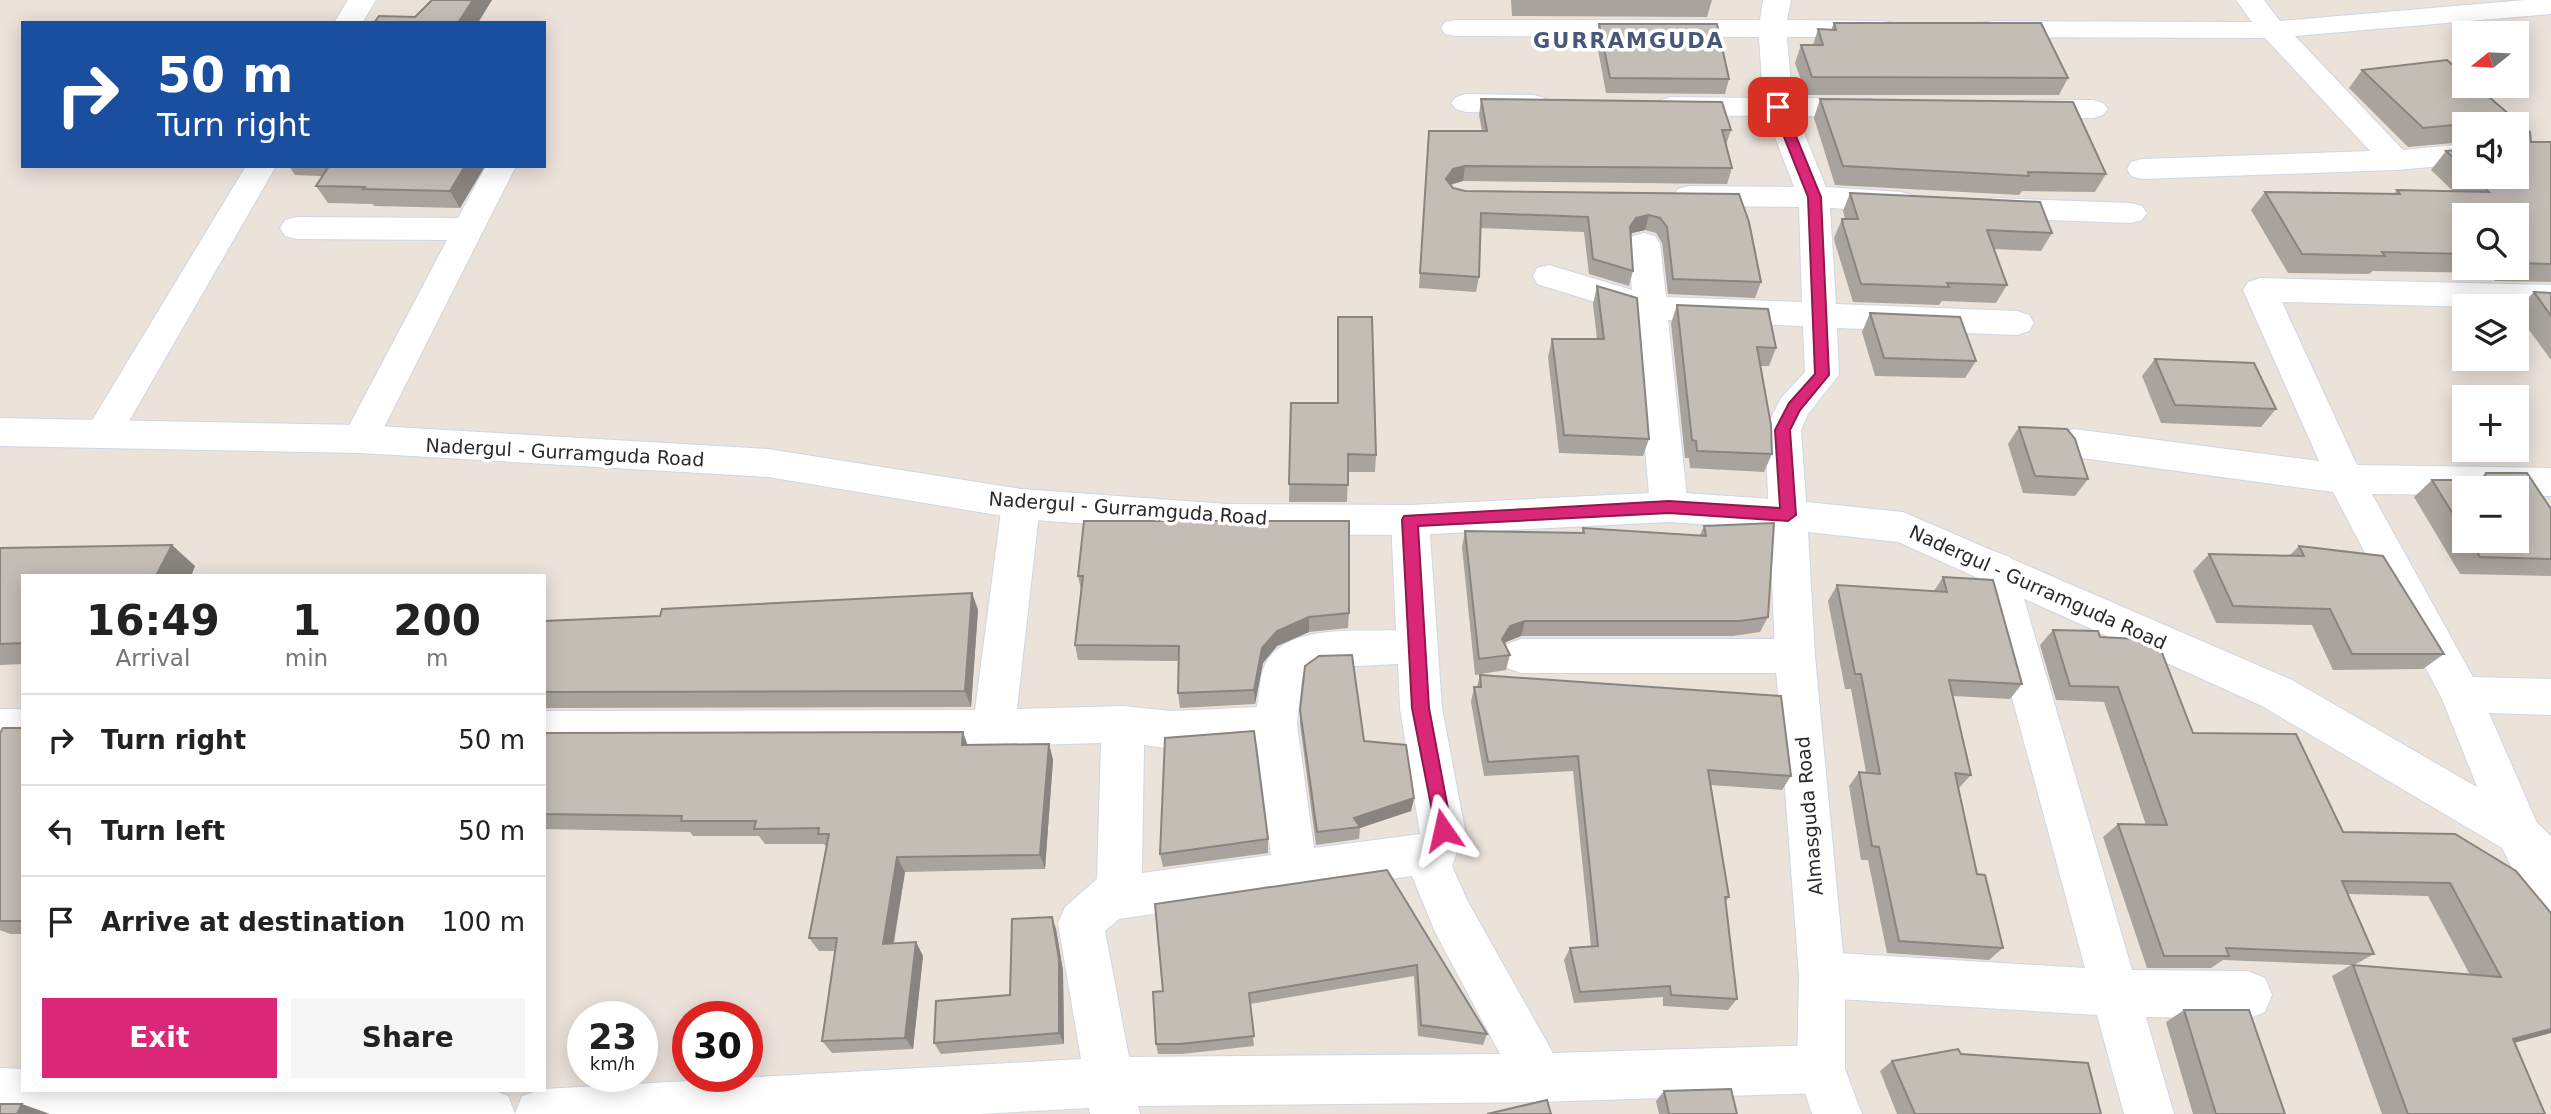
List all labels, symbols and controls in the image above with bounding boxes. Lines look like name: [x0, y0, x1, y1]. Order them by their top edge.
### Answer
north arrow: [2452, 21, 2529, 98]
map controls: [2452, 21, 2529, 553]
district label: GURRAMGUDA: [1533, 29, 1725, 53]
text: 50 m: [157, 47, 293, 104]
icon: right: [42, 49, 133, 140]
pin: [1748, 77, 1808, 137]
icon: arrive: [1759, 88, 1797, 126]
text: Turn right: [157, 106, 310, 144]
button: sound: [2452, 112, 2529, 189]
button: search: [2452, 203, 2529, 280]
button: layers: [2452, 294, 2529, 371]
button: +: [2452, 385, 2529, 462]
street label: Nadergul - Gurramguda Road: [425, 434, 705, 470]
button: −: [2452, 476, 2529, 553]
street label: Nadergul - Gurramguda Road: [988, 487, 1268, 529]
street label: Nadergul - Gurramguda Road: [1906, 520, 2170, 654]
text: 16:49: [86, 596, 220, 645]
text: 1: [292, 596, 321, 645]
text: 200: [393, 596, 481, 645]
text: Arrival: [116, 645, 190, 671]
text: min: [285, 645, 328, 671]
text: m: [426, 645, 448, 671]
icon: right: [42, 721, 80, 759]
text: Turn right: [101, 725, 246, 755]
text: 50 m: [458, 725, 525, 755]
street label: Almasguda Road: [1791, 735, 1827, 897]
position arrow: [1406, 793, 1480, 867]
icon: left: [42, 812, 80, 850]
text: Turn left: [101, 816, 225, 846]
text: 50 m: [458, 816, 525, 846]
icon: arrive: [42, 903, 80, 941]
text: Arrive at destination: [101, 907, 405, 937]
text: 100 m: [442, 907, 525, 937]
button: Exit: [42, 998, 277, 1078]
button: Share: [291, 998, 525, 1078]
speed limit sign: 30: [672, 1001, 763, 1092]
text: 23: [588, 1017, 637, 1057]
text: km/h: [590, 1053, 635, 1074]

